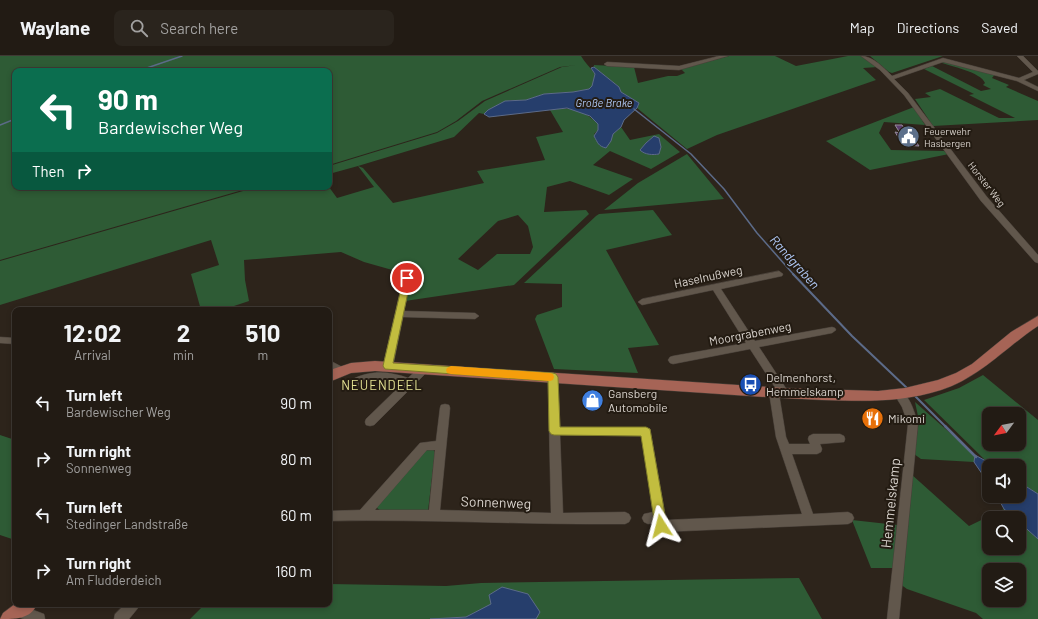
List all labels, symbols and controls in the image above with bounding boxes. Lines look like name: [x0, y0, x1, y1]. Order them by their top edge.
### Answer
search box: [114, 10, 394, 46]
text: Waylane: [20, 16, 90, 39]
icon: search: [128, 17, 150, 39]
text: Search here: [160, 19, 238, 37]
text: Map: [850, 19, 875, 36]
text: Directions: [897, 19, 959, 36]
text: Saved: [981, 19, 1018, 36]
text: 90 m: [98, 82, 158, 116]
icon: left: [32, 84, 84, 136]
water label: Große Brake: [575, 96, 633, 109]
text: Bardewischer Weg: [98, 116, 243, 138]
public building icon: Feuerwehr Hasbergen: [895, 124, 921, 150]
place label: Feuerwehr Hasbergen: [924, 125, 971, 149]
street label: Horster Weg: [966, 159, 1008, 209]
icon: right: [73, 160, 95, 182]
text: Then: [32, 162, 65, 180]
water label: Randgraben: [767, 232, 823, 292]
pin: [390, 261, 424, 295]
street label: Haselnußweg: [672, 262, 744, 290]
icon: arrive: [396, 267, 418, 289]
text: 12:02: [64, 318, 121, 347]
text: 2: [177, 318, 190, 347]
text: 510: [246, 318, 280, 347]
street label: Moorgrabenweg: [708, 318, 792, 348]
text: Arrival: [74, 347, 111, 363]
text: min: [173, 347, 194, 363]
text: m: [258, 347, 268, 363]
place label: Delmenhorst, Hemmelskamp: [766, 370, 844, 398]
bus stop icon: Delmenhorst, Hemmelskamp: [738, 371, 764, 397]
district label: NEUENDEEL: [341, 377, 423, 393]
text: Turn left: [66, 386, 122, 404]
place label: Gansberg Automobile: [608, 386, 668, 414]
shop icon: Gansberg Automobile: [580, 387, 606, 413]
icon: left: [32, 392, 54, 414]
text: 90 m: [280, 394, 312, 412]
text: Bardewischer Weg: [66, 404, 171, 420]
restaurant icon: Mikomi: [859, 405, 885, 431]
north arrow: [982, 407, 1026, 451]
map controls: [982, 407, 1026, 607]
place label: Mikomi: [888, 411, 925, 425]
text: Turn right: [66, 442, 131, 460]
icon: right: [32, 448, 54, 470]
text: 80 m: [280, 450, 312, 468]
street label: Hemmelskamp: [877, 457, 903, 549]
button: sound: [982, 459, 1026, 503]
text: Sonnenweg: [66, 460, 131, 476]
street label: Sonnenweg: [460, 492, 532, 512]
text: Turn left: [66, 498, 122, 516]
icon: left: [32, 504, 54, 526]
position arrow: [640, 505, 682, 547]
text: 60 m: [280, 506, 312, 524]
button: search: [982, 511, 1026, 555]
text: Stedinger Landstraße: [66, 516, 188, 532]
text: Turn right: [66, 554, 131, 572]
icon: right: [32, 560, 54, 582]
text: 160 m: [275, 562, 312, 580]
button: layers: [982, 563, 1026, 607]
text: Am Fludderdeich: [66, 572, 162, 588]

